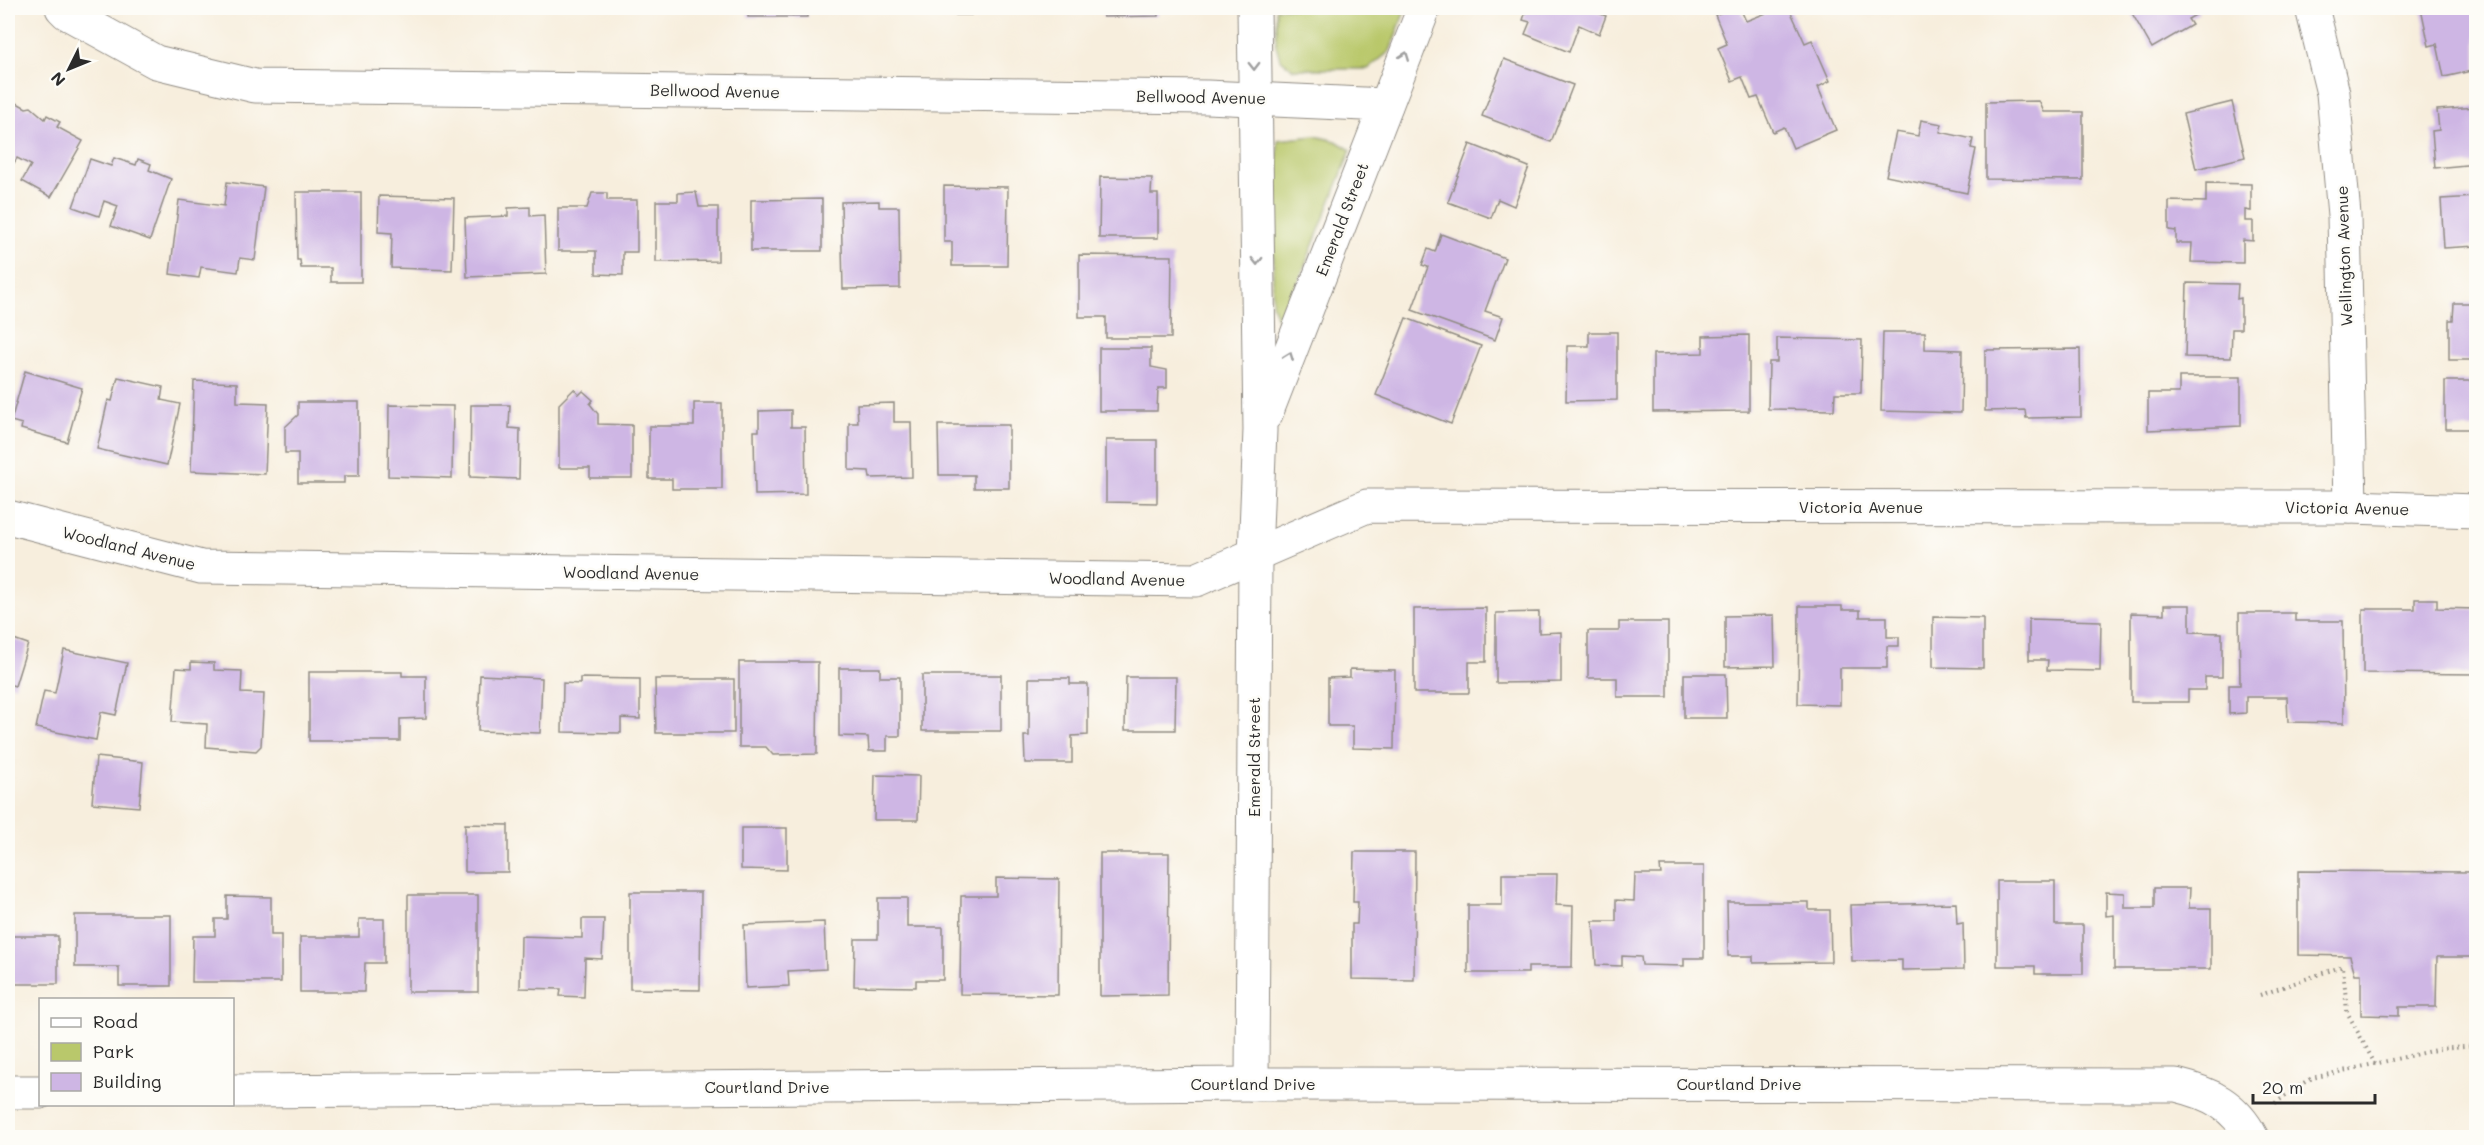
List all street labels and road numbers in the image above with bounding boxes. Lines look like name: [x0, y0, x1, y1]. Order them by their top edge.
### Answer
street label: Bellwood Avenue: [650, 79, 780, 102]
street label: Bellwood Avenue: [1136, 85, 1266, 108]
street label: Emerald Street: [1310, 159, 1373, 279]
street label: Wellington Avenue: [2331, 185, 2356, 327]
street label: Victoria Avenue: [1799, 496, 1923, 517]
street label: Victoria Avenue: [2285, 496, 2409, 519]
street label: Woodland Avenue: [60, 521, 198, 574]
street label: Woodland Avenue: [563, 561, 700, 584]
street label: Woodland Avenue: [1049, 567, 1186, 590]
street label: Emerald Street: [1243, 697, 1264, 817]
street label: Courtland Drive: [1190, 1073, 1316, 1094]
street label: Courtland Drive: [1676, 1073, 1802, 1094]
street label: Courtland Drive: [704, 1076, 830, 1097]

